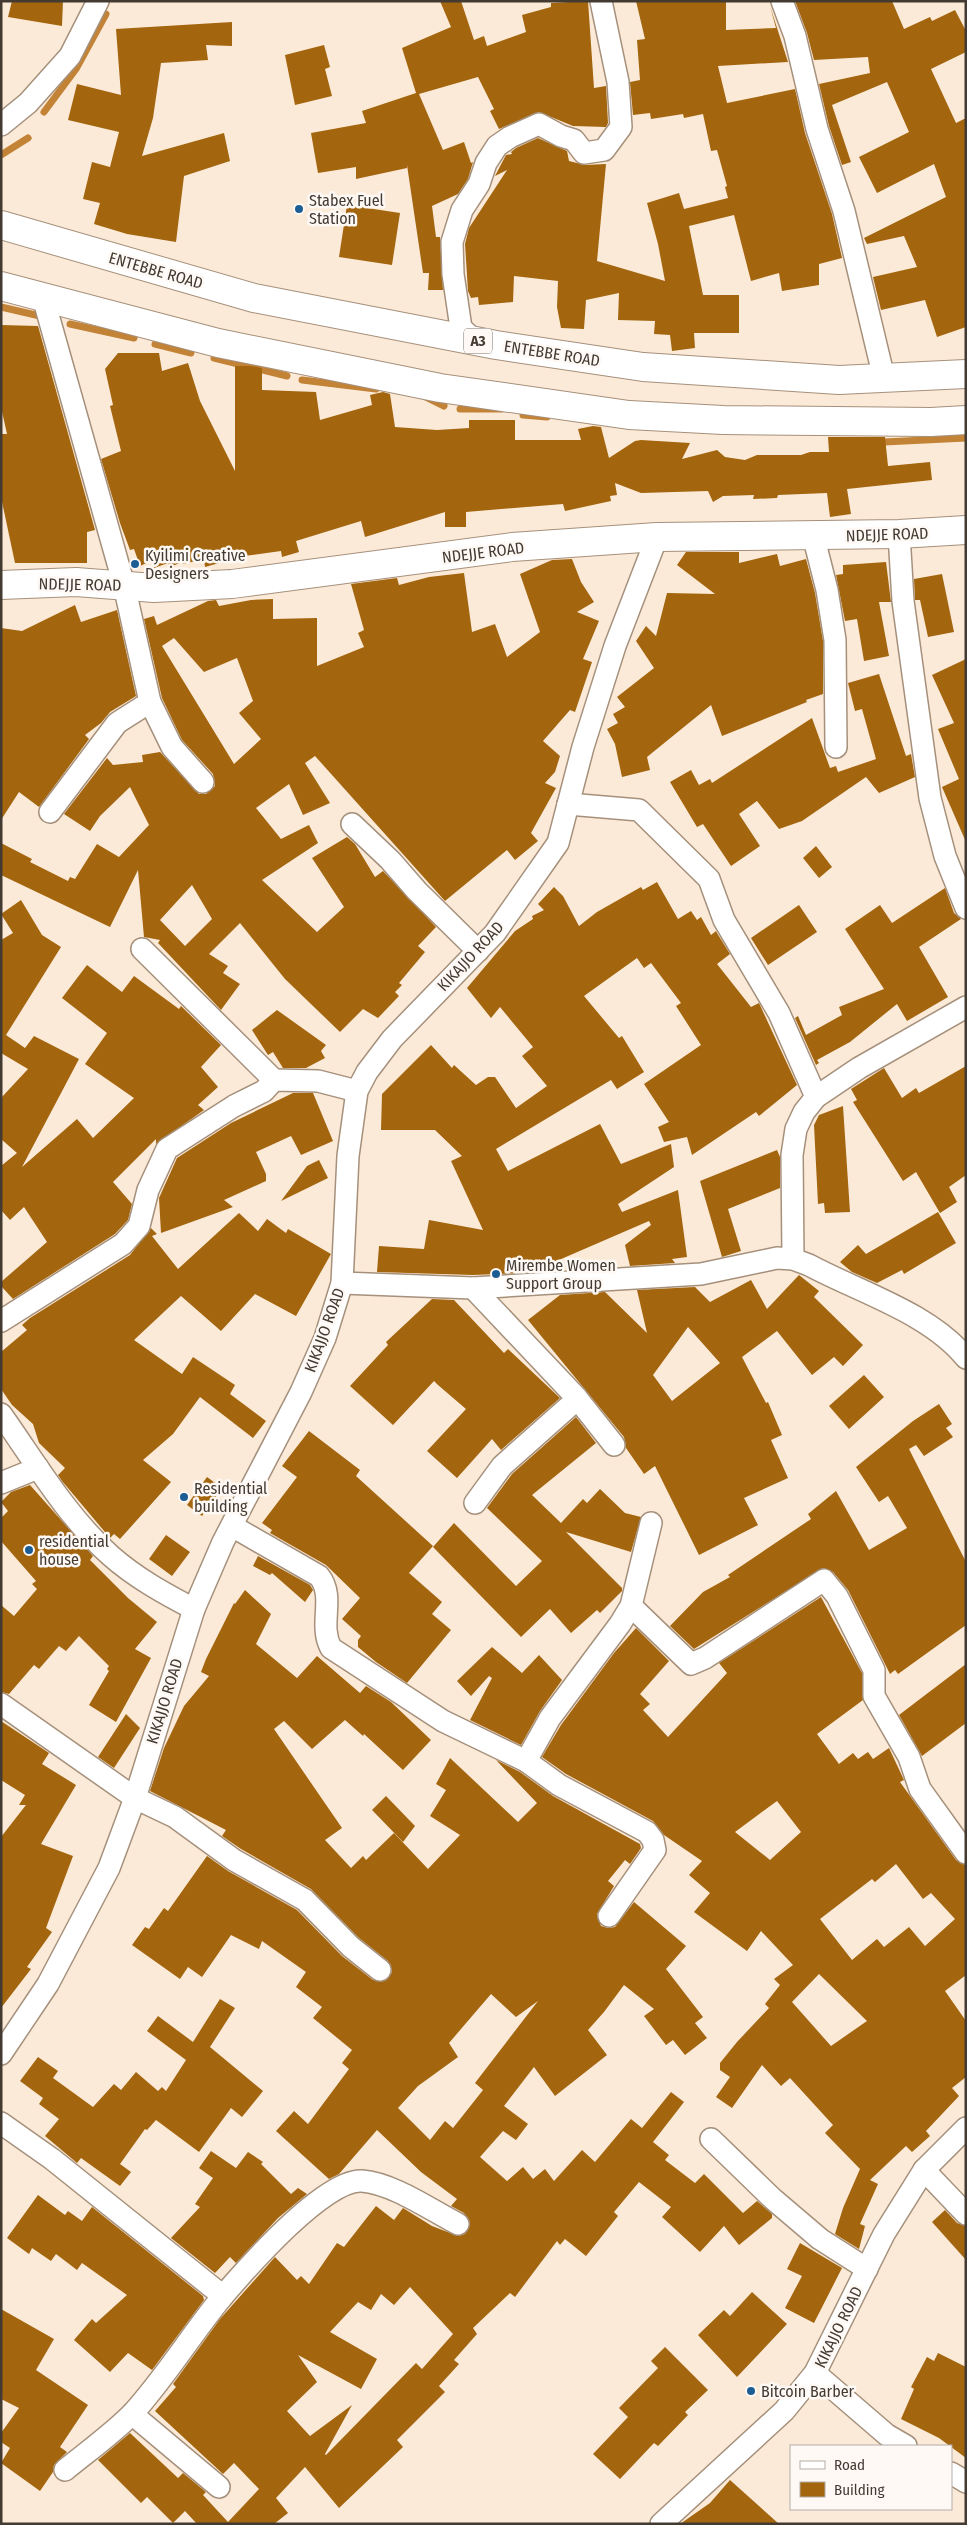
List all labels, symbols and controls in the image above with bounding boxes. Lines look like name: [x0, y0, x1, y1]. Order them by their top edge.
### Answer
place label: Stabex Fuel Station: [309, 191, 384, 228]
marker: Stabex Fuel Station: [293, 203, 305, 215]
street label: ENTEBBE ROAD: [107, 248, 205, 293]
road number: A3: [464, 328, 492, 354]
street label: ENTEBBE ROAD: [502, 337, 601, 370]
street label: NDEJJE ROAD: [845, 524, 929, 545]
street label: NDEJJE ROAD: [441, 538, 525, 567]
place label: Kyilimi Creative Designers: [145, 546, 246, 583]
marker: Kyilimi Creative Designers: [129, 558, 141, 570]
street label: NDEJJE ROAD: [39, 574, 121, 595]
street label: KIKAJJO ROAD: [433, 918, 507, 995]
place label: Mirembe Women Support Group: [506, 1256, 616, 1293]
marker: Mirembe Women Support Group: [490, 1268, 502, 1280]
street label: KIKAJJO ROAD: [300, 1285, 348, 1375]
place label: Residential building: [194, 1479, 267, 1516]
marker: Residential building: [178, 1491, 190, 1503]
place label: residential house: [39, 1532, 109, 1569]
marker: residential house: [23, 1544, 35, 1556]
street label: KIKAJJO ROAD: [142, 1656, 186, 1746]
street label: KIKAJJO ROAD: [811, 2283, 866, 2371]
place label: Bitcoin Barber: [761, 2382, 855, 2401]
marker: Bitcoin Barber: [745, 2385, 757, 2397]
legend: [790, 2445, 952, 2510]
text: Road: [834, 2456, 865, 2474]
text: Building: [834, 2481, 885, 2499]

